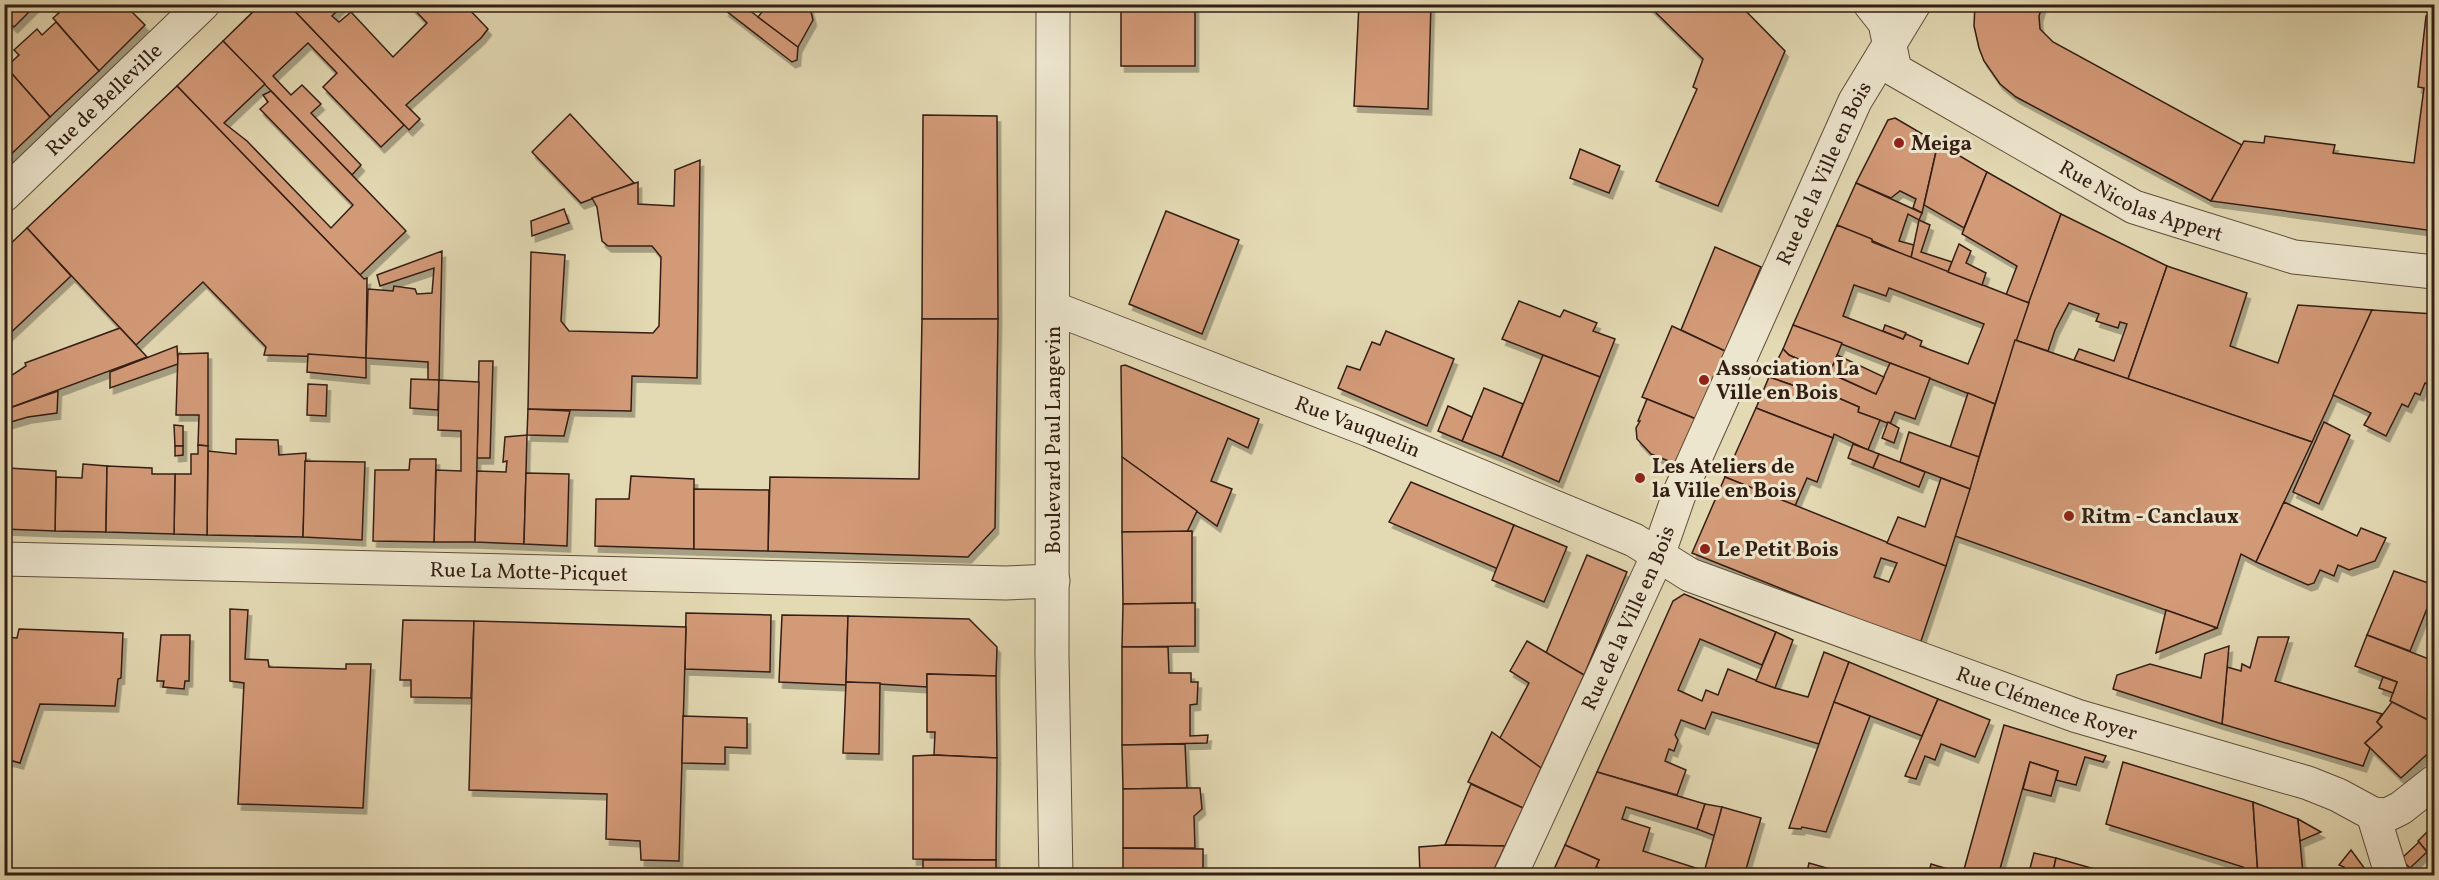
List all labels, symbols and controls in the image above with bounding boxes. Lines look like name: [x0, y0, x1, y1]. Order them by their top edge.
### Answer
street label: Rue de Belleville: [40, 37, 169, 164]
street label: Rue de la Ville en Bois: [1770, 76, 1880, 270]
place label: Meiga: [1911, 130, 1972, 159]
marker: Meiga: [1892, 136, 1906, 150]
street label: Rue Nicolas Appert: [2053, 154, 2226, 250]
street label: Boulevard Paul Langevin: [1040, 326, 1069, 554]
place label: Association La Ville en Bois: [1716, 355, 1860, 408]
marker: Association La Ville en Bois: [1697, 373, 1711, 387]
street label: Rue Vauquelin: [1290, 390, 1425, 466]
place label: Les Ateliers de la Ville en Bois: [1652, 453, 1796, 506]
marker: Les Ateliers de la Ville en Bois: [1633, 471, 1647, 485]
place label: Ritm - Canclaux: [2081, 503, 2239, 532]
marker: Ritm - Canclaux: [2062, 509, 2076, 523]
street label: Rue de la Ville en Bois: [1575, 522, 1683, 715]
place label: Le Petit Bois: [1717, 536, 1839, 565]
marker: Le Petit Bois: [1698, 542, 1712, 556]
street label: Rue La Motte-Picquet: [429, 556, 628, 590]
street label: Rue Clémence Royer: [1952, 660, 2141, 749]

